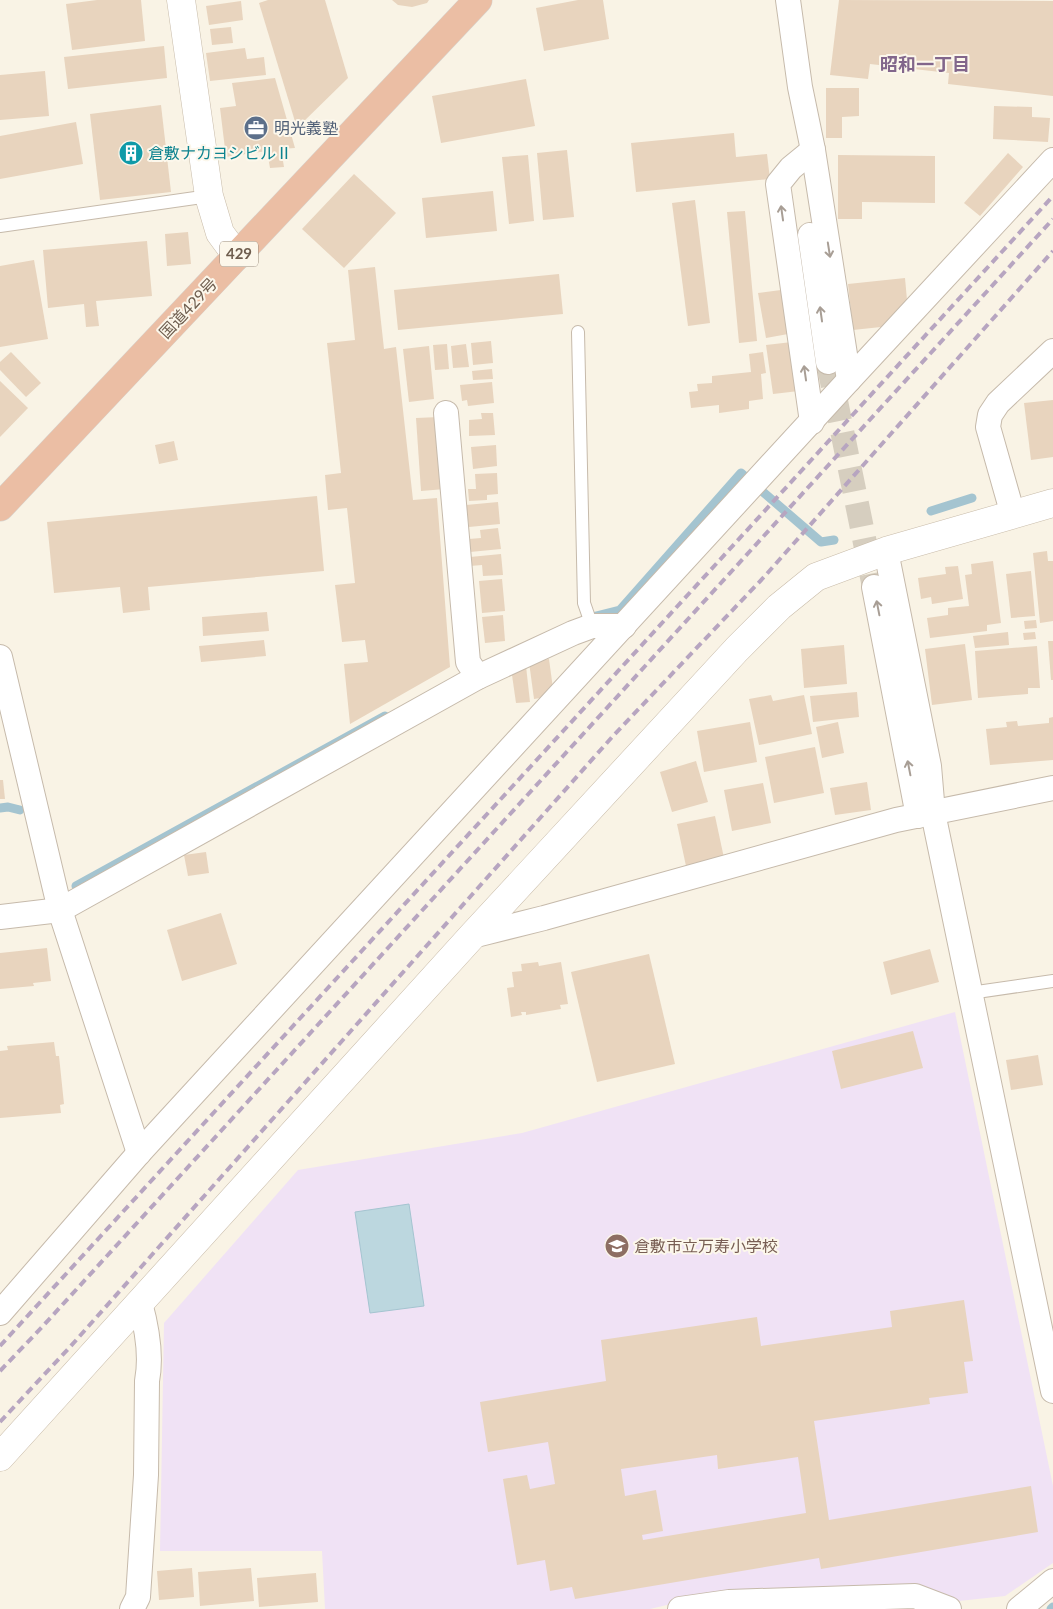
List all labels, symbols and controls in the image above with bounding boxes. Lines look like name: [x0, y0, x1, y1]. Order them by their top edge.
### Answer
district label: 昭和一丁目: [880, 53, 970, 75]
office icon: 明光義塾: [243, 115, 269, 141]
place label: 明光義塾: [274, 118, 338, 137]
building icon: 倉敷ナカヨシビルⅡ: [118, 140, 144, 166]
place label: 倉敷ナカヨシビルⅡ: [148, 143, 292, 162]
one-way arrow: [777, 205, 787, 221]
road number: 429: [220, 242, 258, 266]
one-way arrow: [824, 242, 834, 258]
street label: 国道429号: [155, 273, 220, 342]
one-way arrow: [816, 307, 826, 323]
one-way arrow: [800, 366, 810, 382]
one-way arrow: [873, 600, 883, 616]
one-way arrow: [903, 760, 913, 776]
school or university icon: 倉敷市立万寿小学校: [604, 1233, 630, 1259]
place label: 倉敷市立万寿小学校: [634, 1236, 778, 1255]

